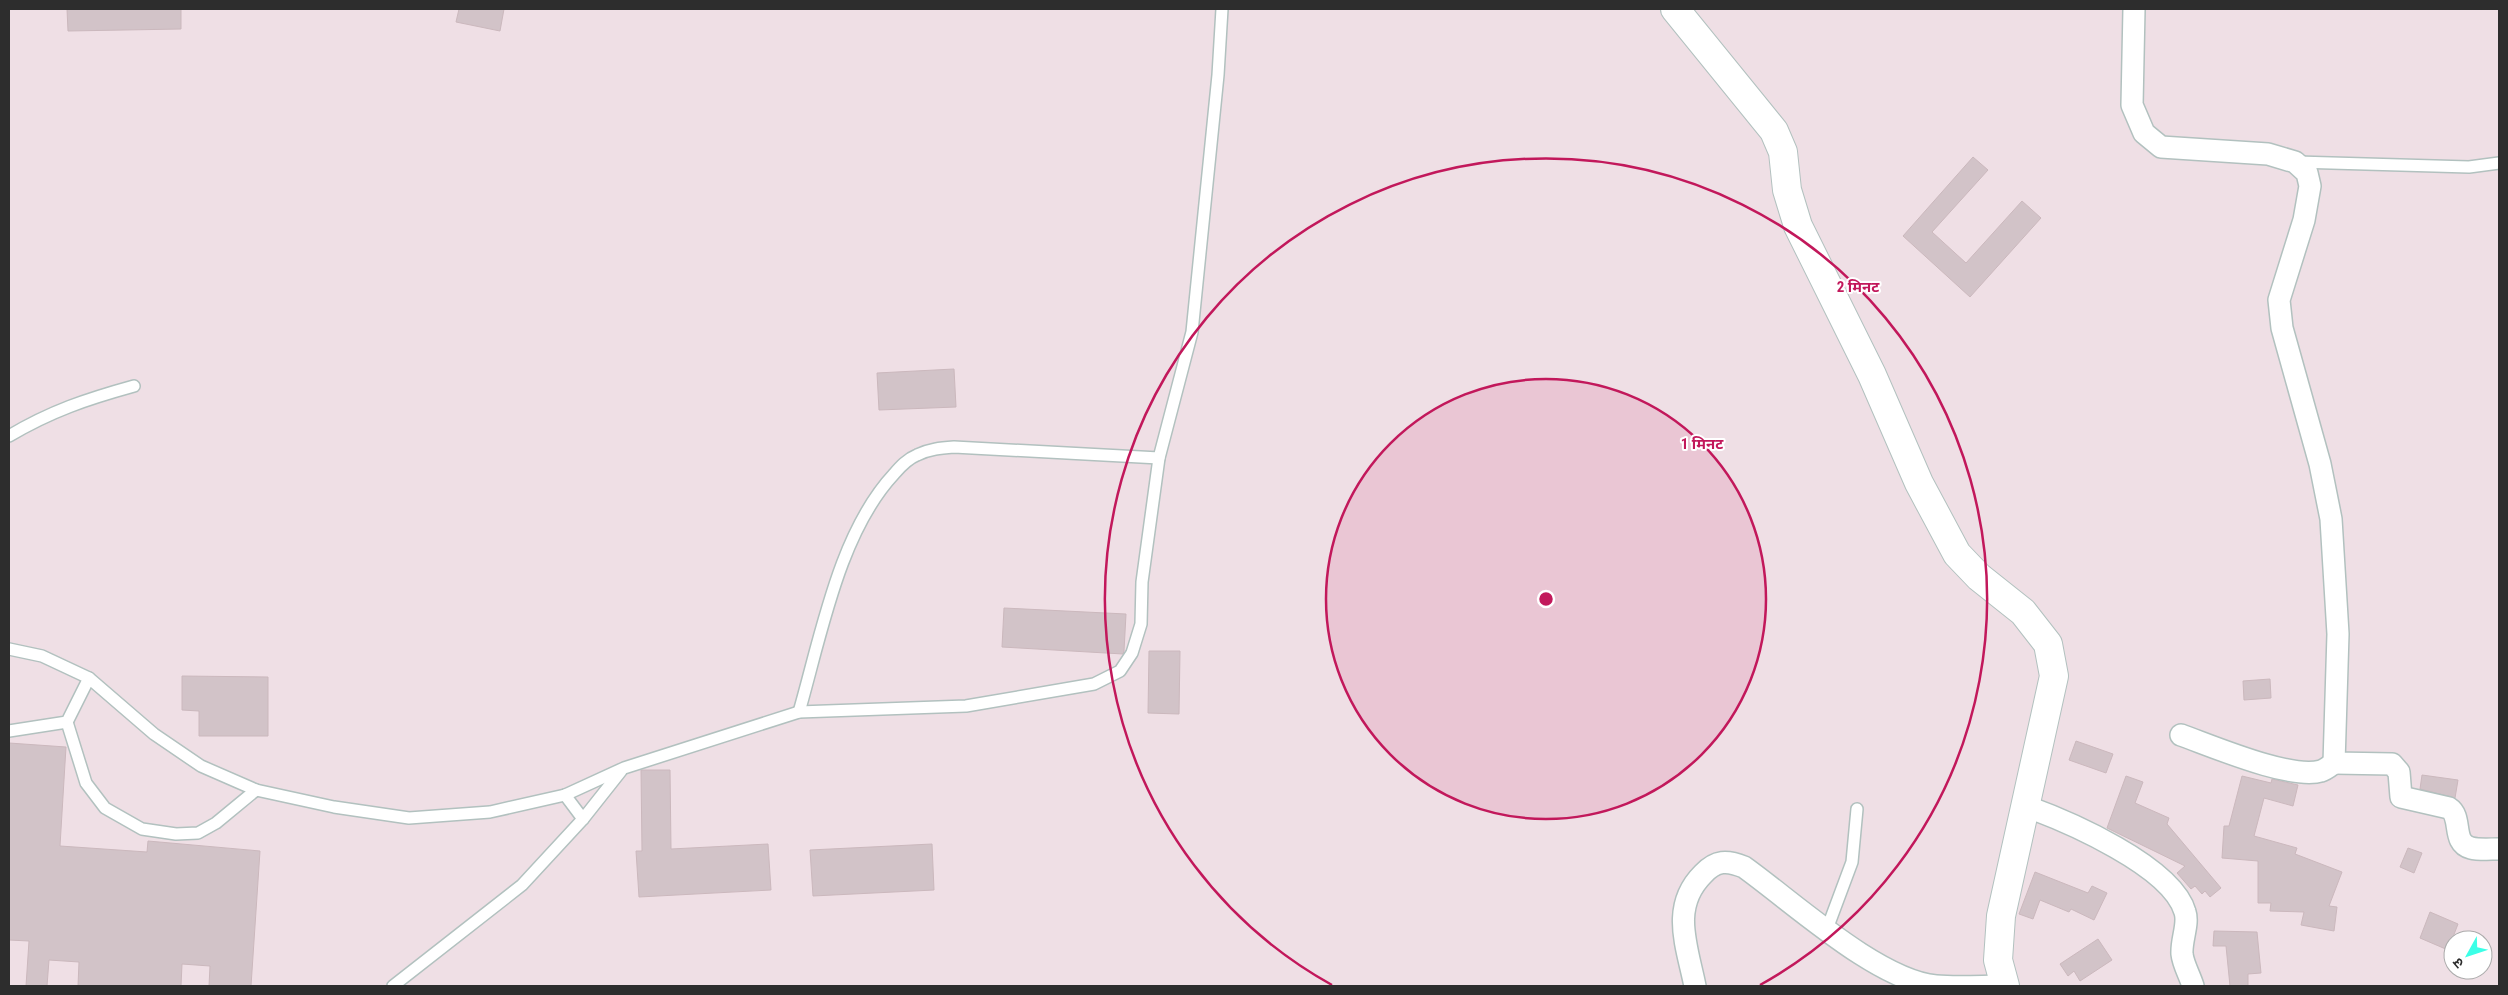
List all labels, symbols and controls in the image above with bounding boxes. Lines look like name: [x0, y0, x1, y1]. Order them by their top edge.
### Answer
text: 2 मिनट: [1837, 278, 1880, 296]
text: 1 मिनट: [1681, 435, 1724, 453]
centre of rings: [1537, 590, 1555, 608]
north arrow: [2443, 930, 2493, 980]
text: उ: [2449, 954, 2467, 972]

